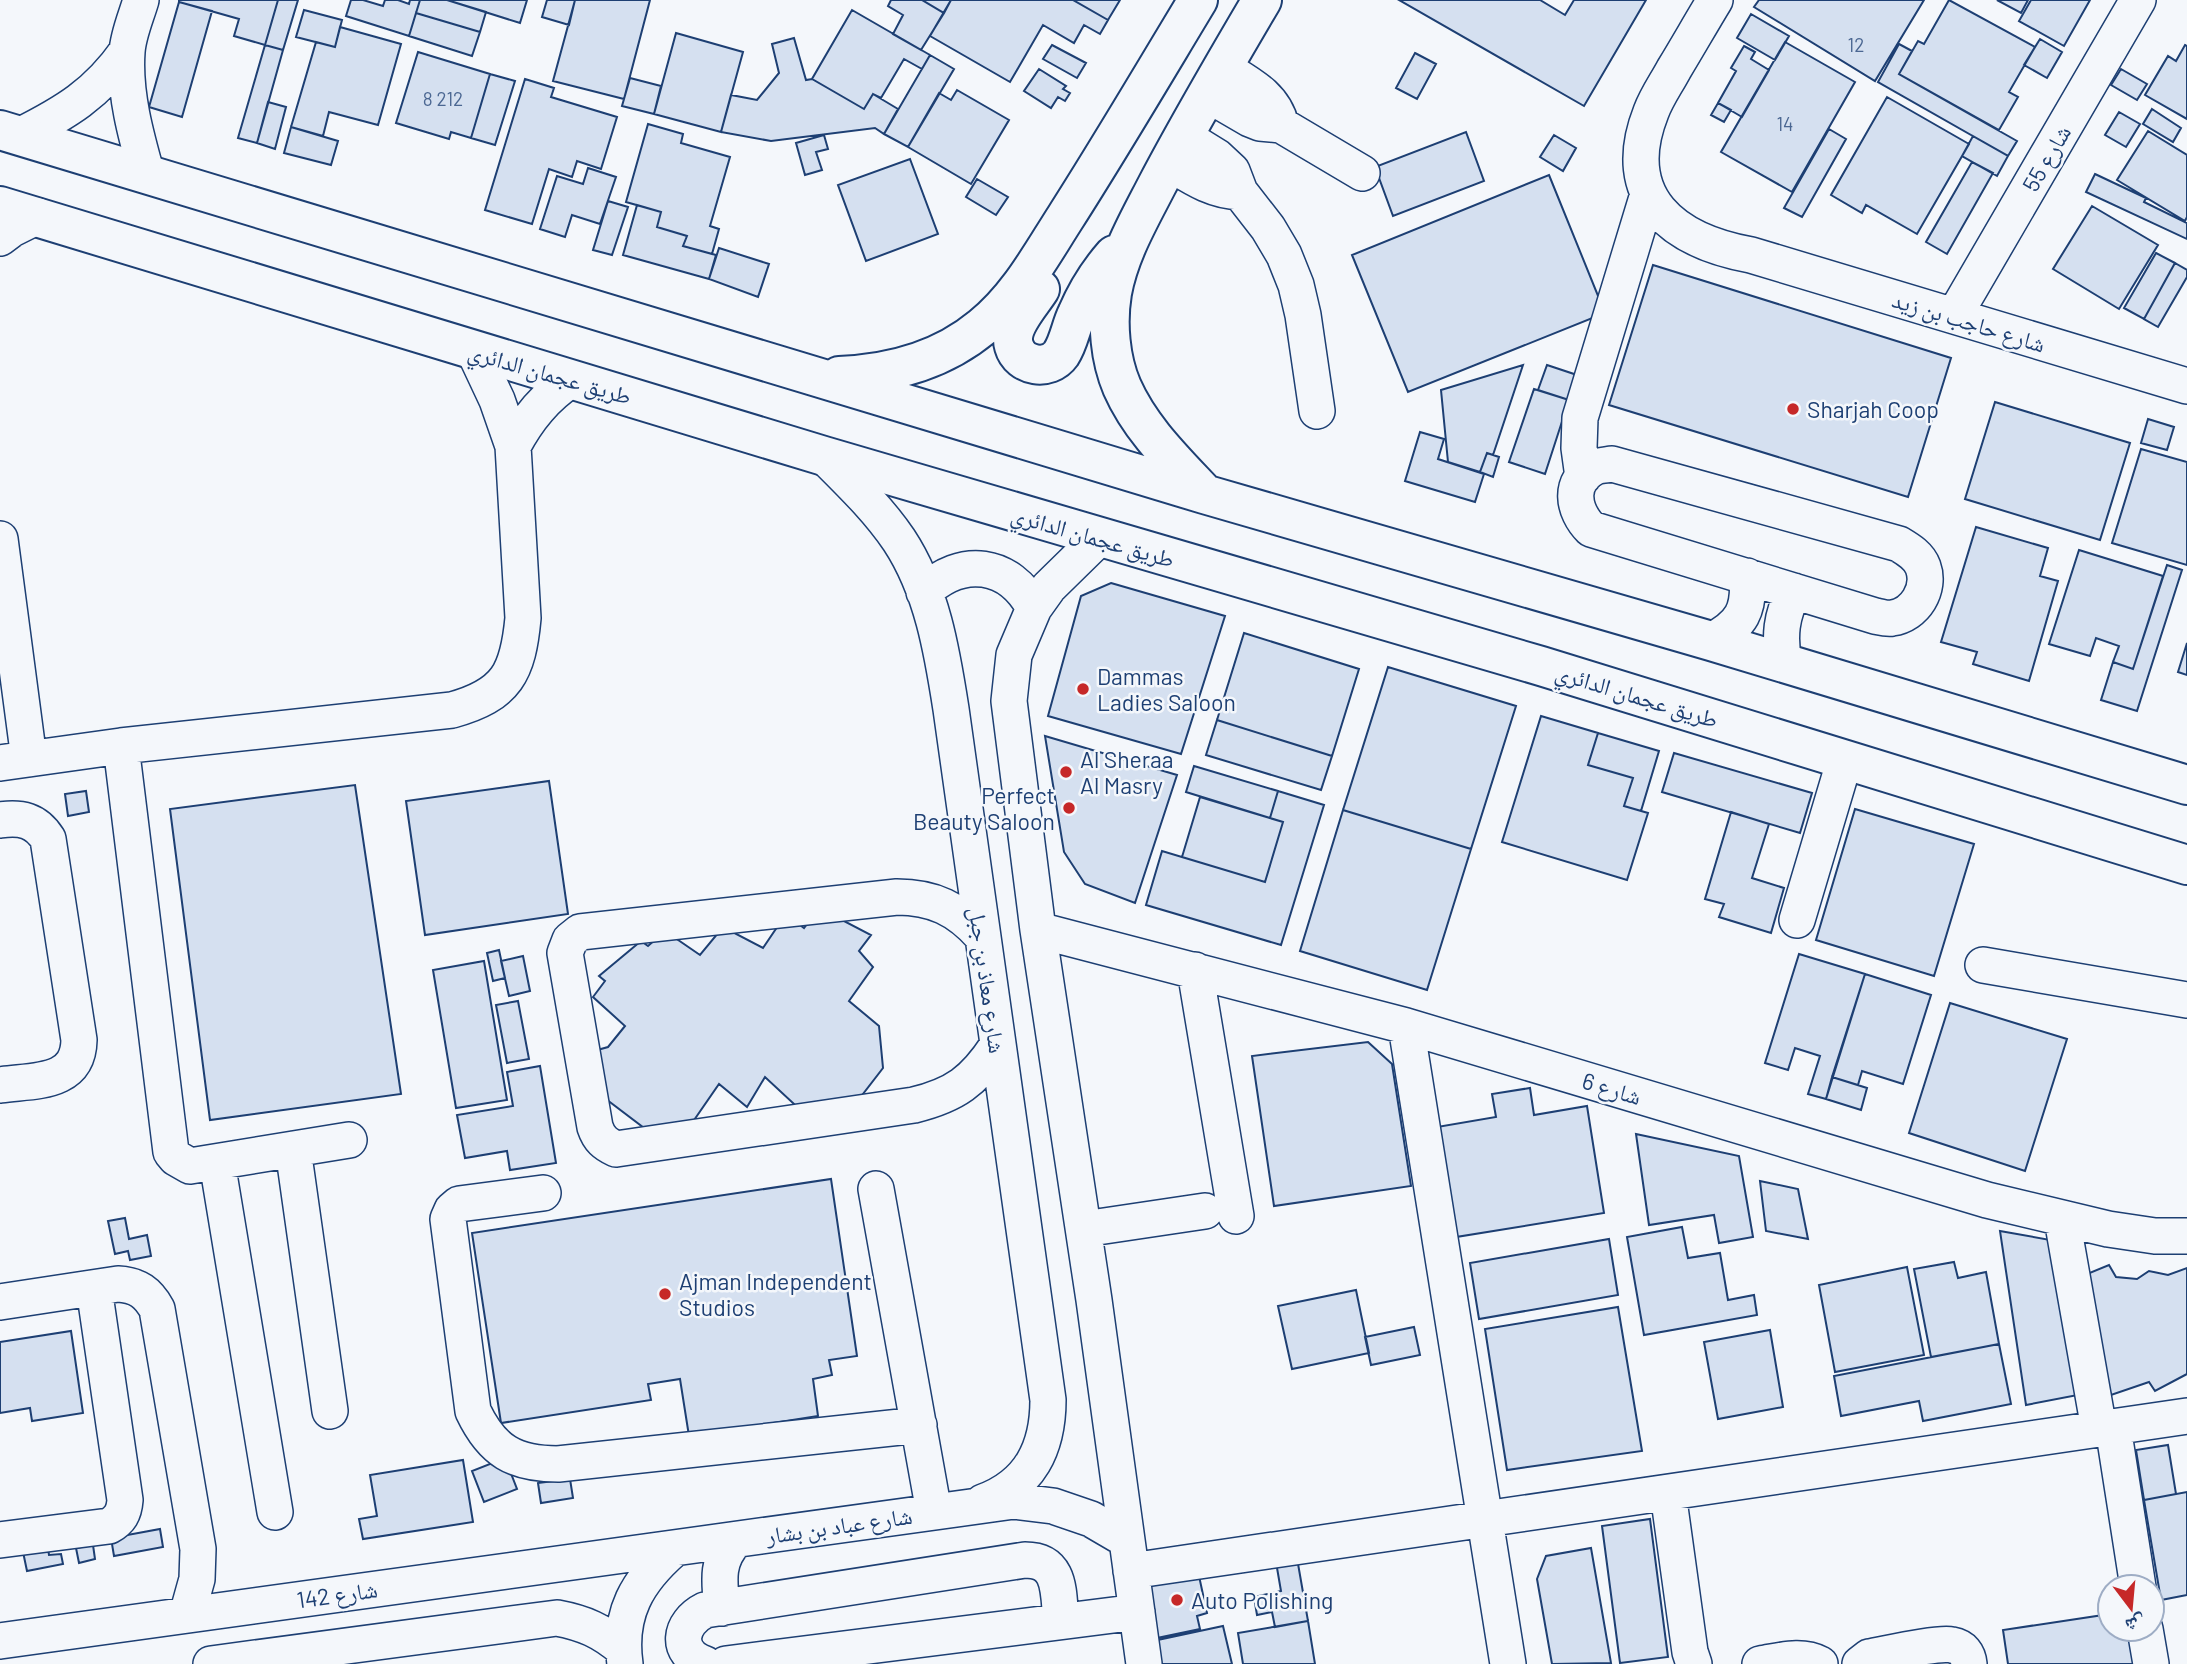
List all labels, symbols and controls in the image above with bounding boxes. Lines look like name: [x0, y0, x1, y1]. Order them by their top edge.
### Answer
house number: 12: [1848, 33, 1864, 56]
house number: 8 212: [423, 87, 463, 110]
house number: 14: [1776, 112, 1794, 135]
street label: شارع 55: [2016, 120, 2078, 197]
street label: شارع حاجب بن زيد: [1888, 284, 2049, 360]
street label: طريق عجمان الدائري: [463, 336, 635, 415]
place label: Sharjah Coop: [1807, 395, 1939, 423]
marker: Sharjah Coop: [1785, 401, 1801, 417]
street label: طريق عجمان الدائري: [1006, 499, 1178, 578]
street label: طريق عجمان الدائري: [1551, 657, 1722, 739]
place label: Dammas Ladies Saloon: [1097, 662, 1236, 716]
marker: Dammas Ladies Saloon: [1075, 681, 1091, 697]
place label: Al Sheraa Al Masry: [1080, 745, 1174, 799]
marker: Al Sheraa Al Masry: [1058, 764, 1074, 780]
place label: Perfect Beauty Saloon: [913, 781, 1055, 835]
marker: Perfect Beauty Saloon: [1061, 800, 1077, 816]
street label: شارع معاذ بن جبل: [962, 905, 1012, 1055]
street label: شارع 6: [1579, 1066, 1645, 1112]
place label: Ajman Independent Studios: [679, 1267, 872, 1321]
marker: Ajman Independent Studios: [657, 1286, 673, 1302]
street label: شارع عباد بن بشار: [763, 1501, 914, 1551]
north arrow: [2096, 1573, 2166, 1643]
street label: شارع 142: [295, 1574, 380, 1616]
place label: Auto Polishing: [1191, 1586, 1333, 1614]
marker: Auto Polishing: [1169, 1592, 1185, 1608]
text: ش: [2123, 1610, 2149, 1639]

